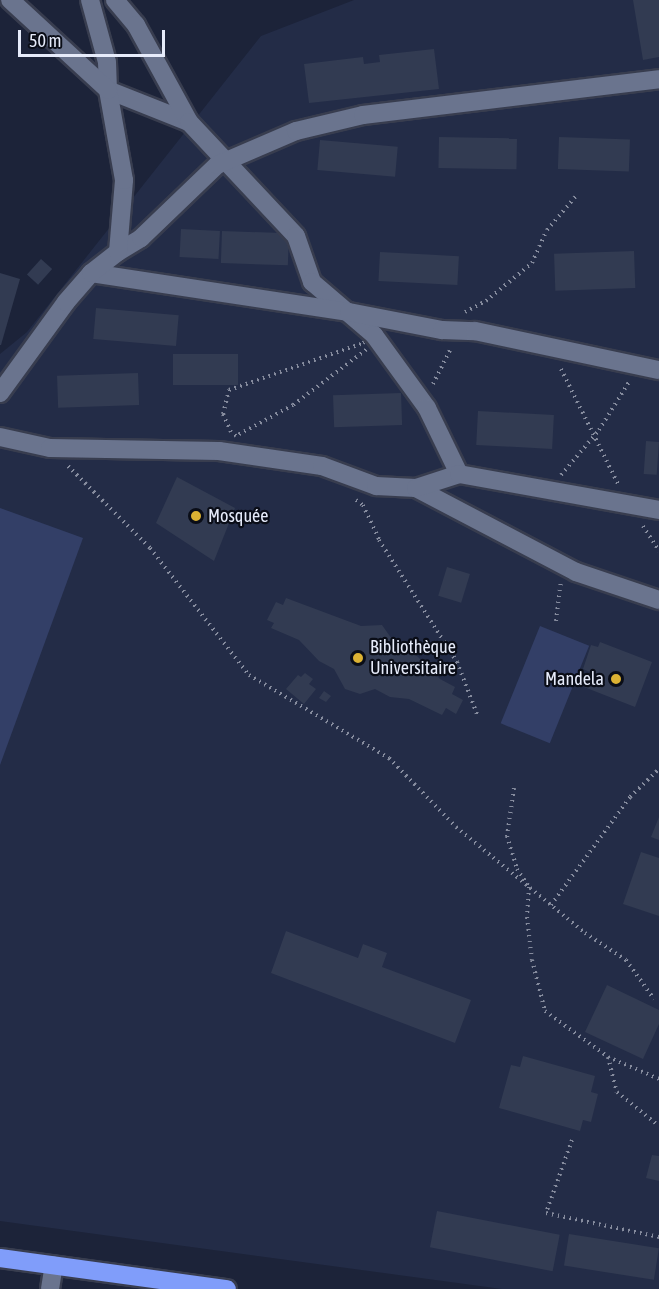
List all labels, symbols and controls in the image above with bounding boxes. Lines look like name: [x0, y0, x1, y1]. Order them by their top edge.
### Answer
scale bar: [21, 18, 168, 56]
text: 50 m: [29, 30, 61, 51]
place label: Mosquée: [208, 505, 268, 527]
marker: Mosquée: [189, 509, 203, 523]
place label: Bibliothèque Universitaire: [370, 637, 456, 680]
marker: Bibliothèque Universitaire: [351, 651, 365, 665]
place label: Mandela: [545, 668, 604, 690]
marker: Mandela: [609, 672, 623, 686]

